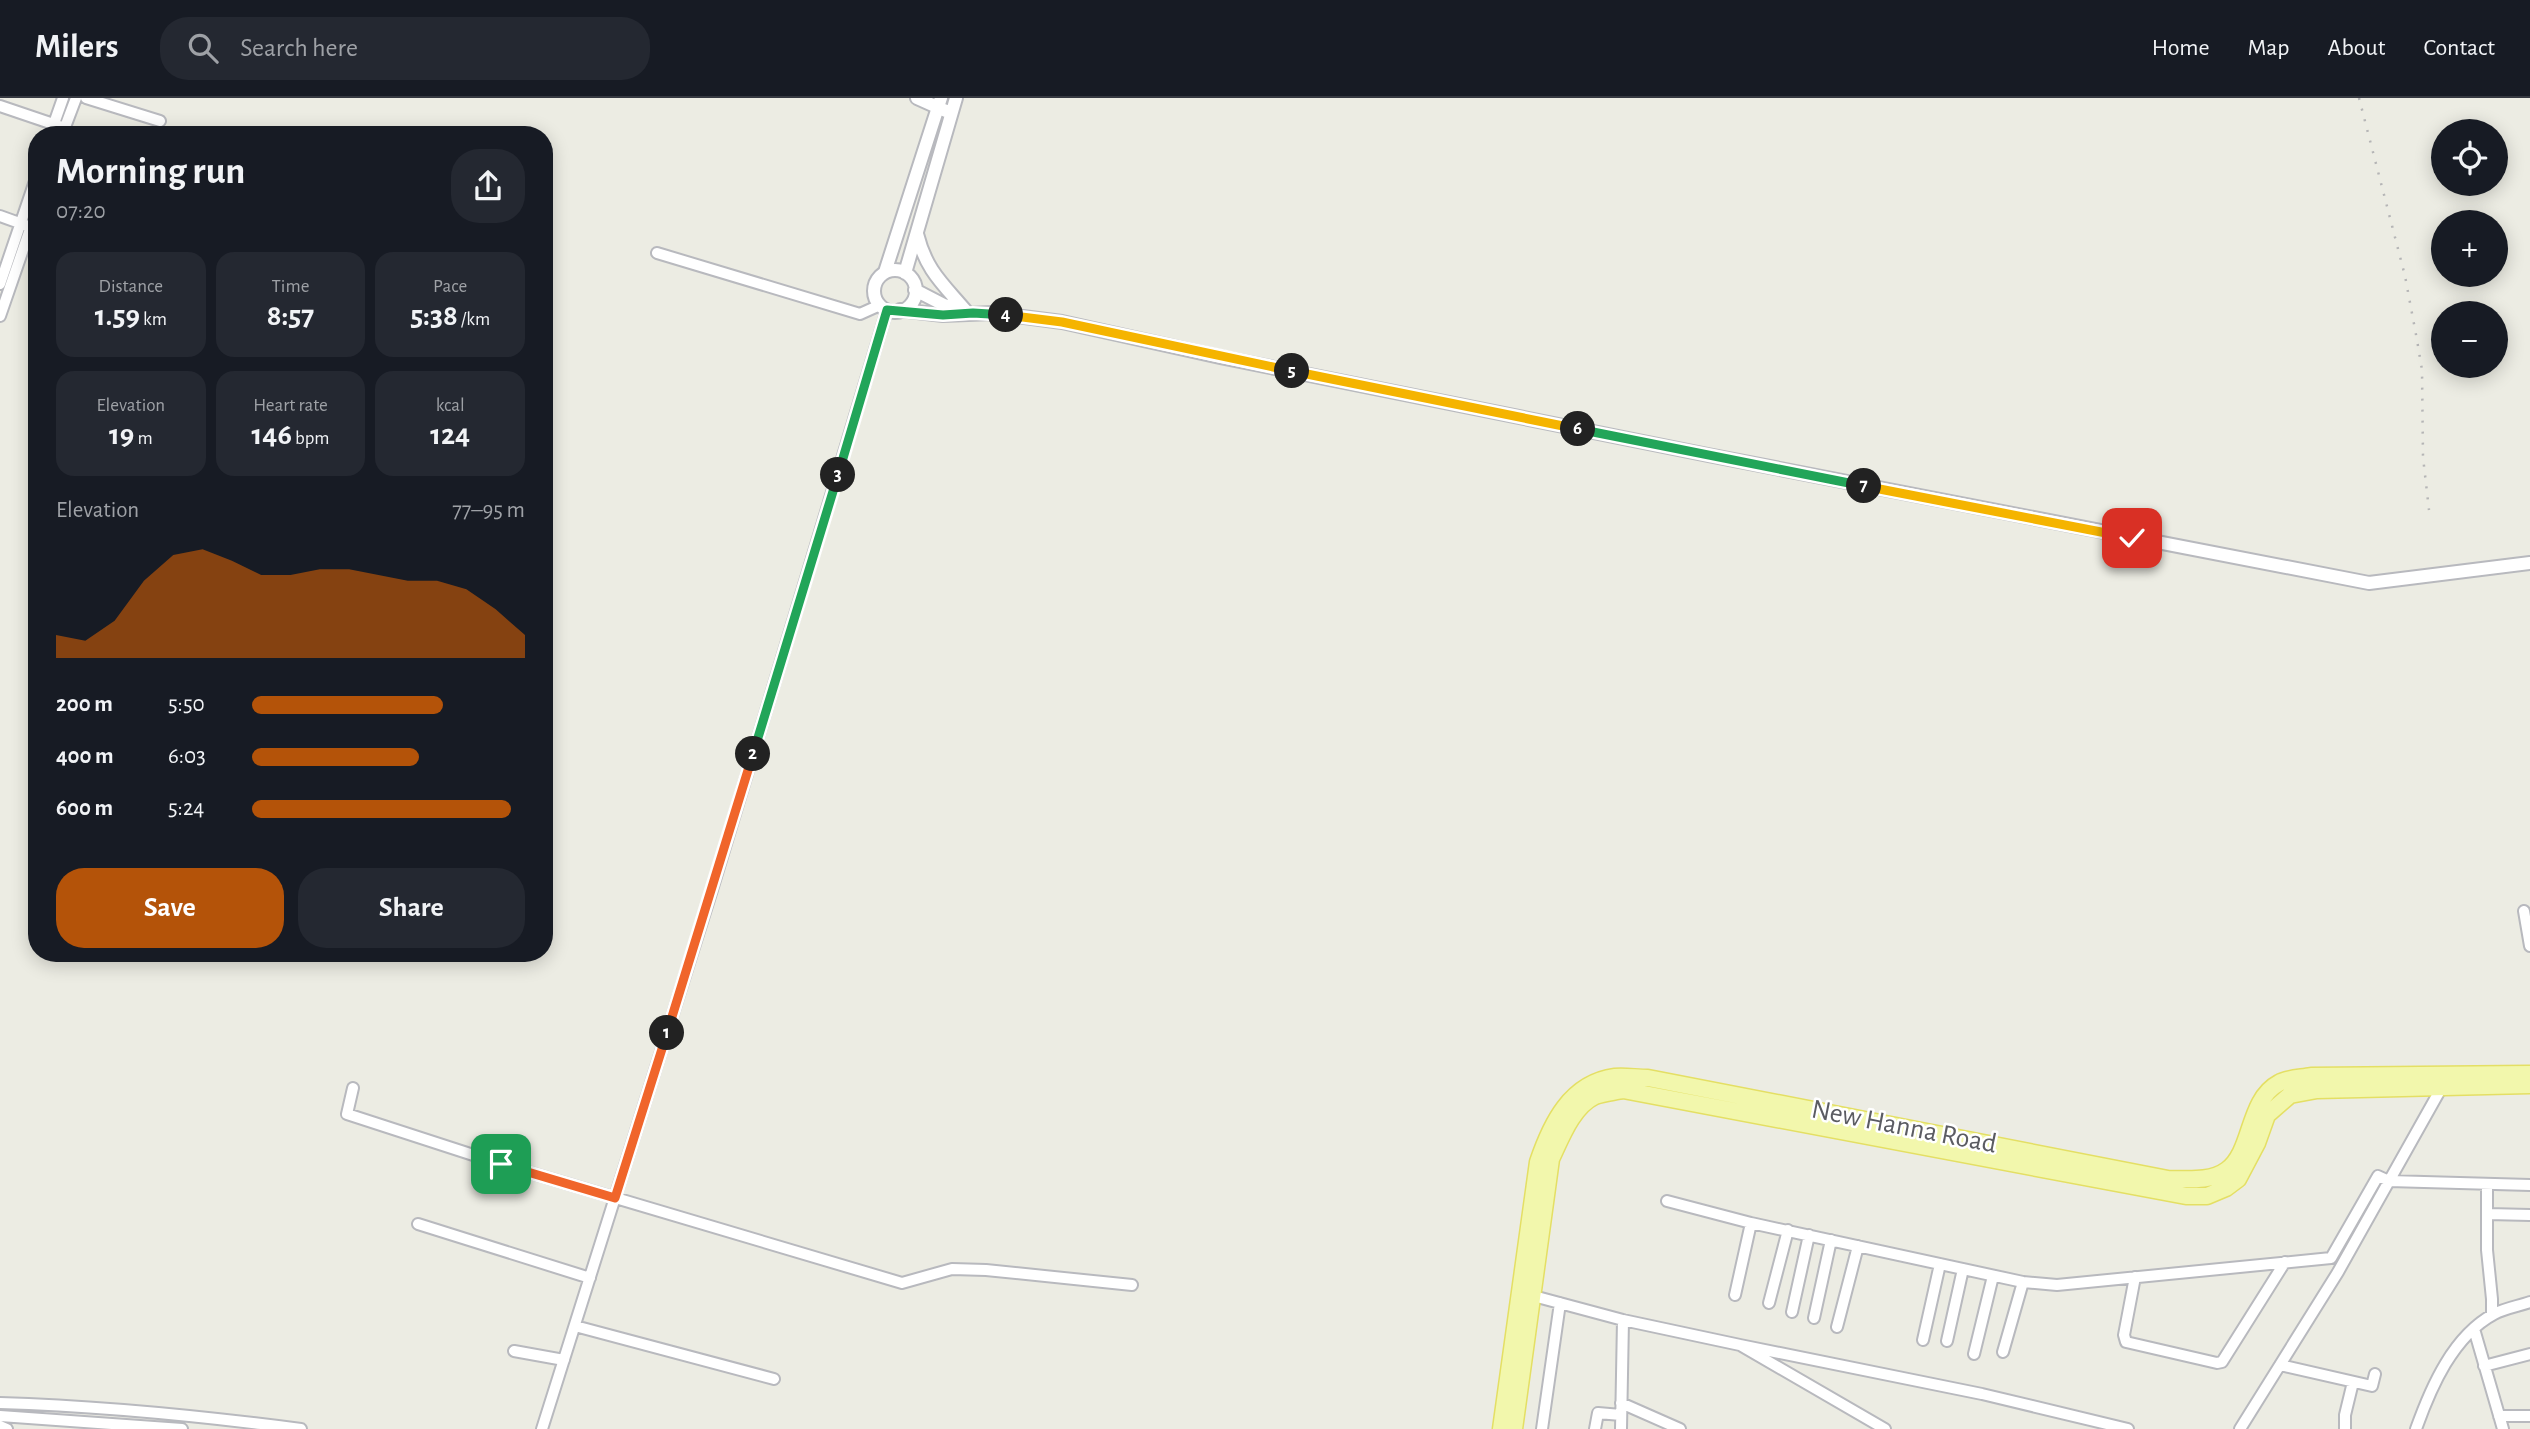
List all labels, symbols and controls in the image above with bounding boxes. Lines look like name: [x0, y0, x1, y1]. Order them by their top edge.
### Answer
search box: [160, 17, 650, 80]
icon: search: [184, 29, 222, 67]
text: Milers: [35, 31, 118, 64]
text: Search here: [240, 35, 358, 61]
text: Home: [2152, 36, 2210, 60]
text: Map: [2248, 36, 2290, 60]
text: About: [2328, 36, 2385, 60]
text: Contact: [2423, 36, 2495, 60]
map controls: [2431, 119, 2508, 378]
button: locate: [2431, 119, 2508, 196]
button: share: [451, 149, 525, 223]
text: Morning run: [56, 153, 245, 191]
text: 07:20: [56, 200, 106, 223]
button: +: [2431, 210, 2508, 287]
text: Distance: [99, 277, 163, 296]
text: Time: [272, 277, 309, 296]
text: Pace: [433, 277, 467, 296]
pin: 4: [988, 298, 1024, 332]
text: 1.59: [95, 301, 140, 331]
text: 8:57: [267, 301, 314, 331]
text: 5:38: [410, 301, 458, 331]
button: −: [2431, 301, 2508, 378]
text: 4: [1001, 305, 1010, 324]
text: km: [140, 310, 167, 329]
text: /km: [458, 310, 490, 329]
pin: 5: [1274, 354, 1310, 388]
text: 5: [1287, 361, 1296, 380]
text: Elevation: [96, 396, 165, 415]
text: Heart rate: [253, 396, 328, 415]
text: kcal: [436, 396, 465, 415]
pin: 6: [1560, 412, 1596, 446]
text: 6: [1573, 419, 1582, 438]
text: 19: [109, 420, 134, 450]
text: 146: [252, 420, 292, 450]
text: 124: [430, 420, 470, 450]
text: m: [134, 429, 153, 448]
text: bpm: [292, 429, 329, 448]
pin: 3: [820, 458, 856, 492]
text: 3: [833, 465, 842, 484]
pin: 7: [1846, 468, 1882, 504]
text: 7: [1859, 476, 1868, 495]
text: Elevation: [56, 499, 139, 522]
text: 77–95 m: [452, 499, 525, 522]
pin: [2102, 508, 2162, 568]
icon: check: [2113, 519, 2151, 557]
text: 200 m: [56, 693, 113, 716]
text: 5:50: [168, 693, 205, 716]
pin: 2: [736, 736, 770, 772]
text: 2: [748, 744, 757, 763]
text: 400 m: [56, 745, 114, 768]
text: 6:03: [168, 745, 206, 768]
text: 600 m: [56, 797, 113, 820]
text: 5:24: [168, 797, 204, 820]
button: Save: [56, 868, 284, 948]
button: Share: [298, 868, 525, 948]
pin: 1: [650, 1016, 684, 1051]
text: 1: [663, 1023, 670, 1042]
street label: New Hanna Road: [1809, 1095, 1999, 1159]
pin: [471, 1134, 531, 1194]
icon: arrive: [482, 1145, 520, 1183]

